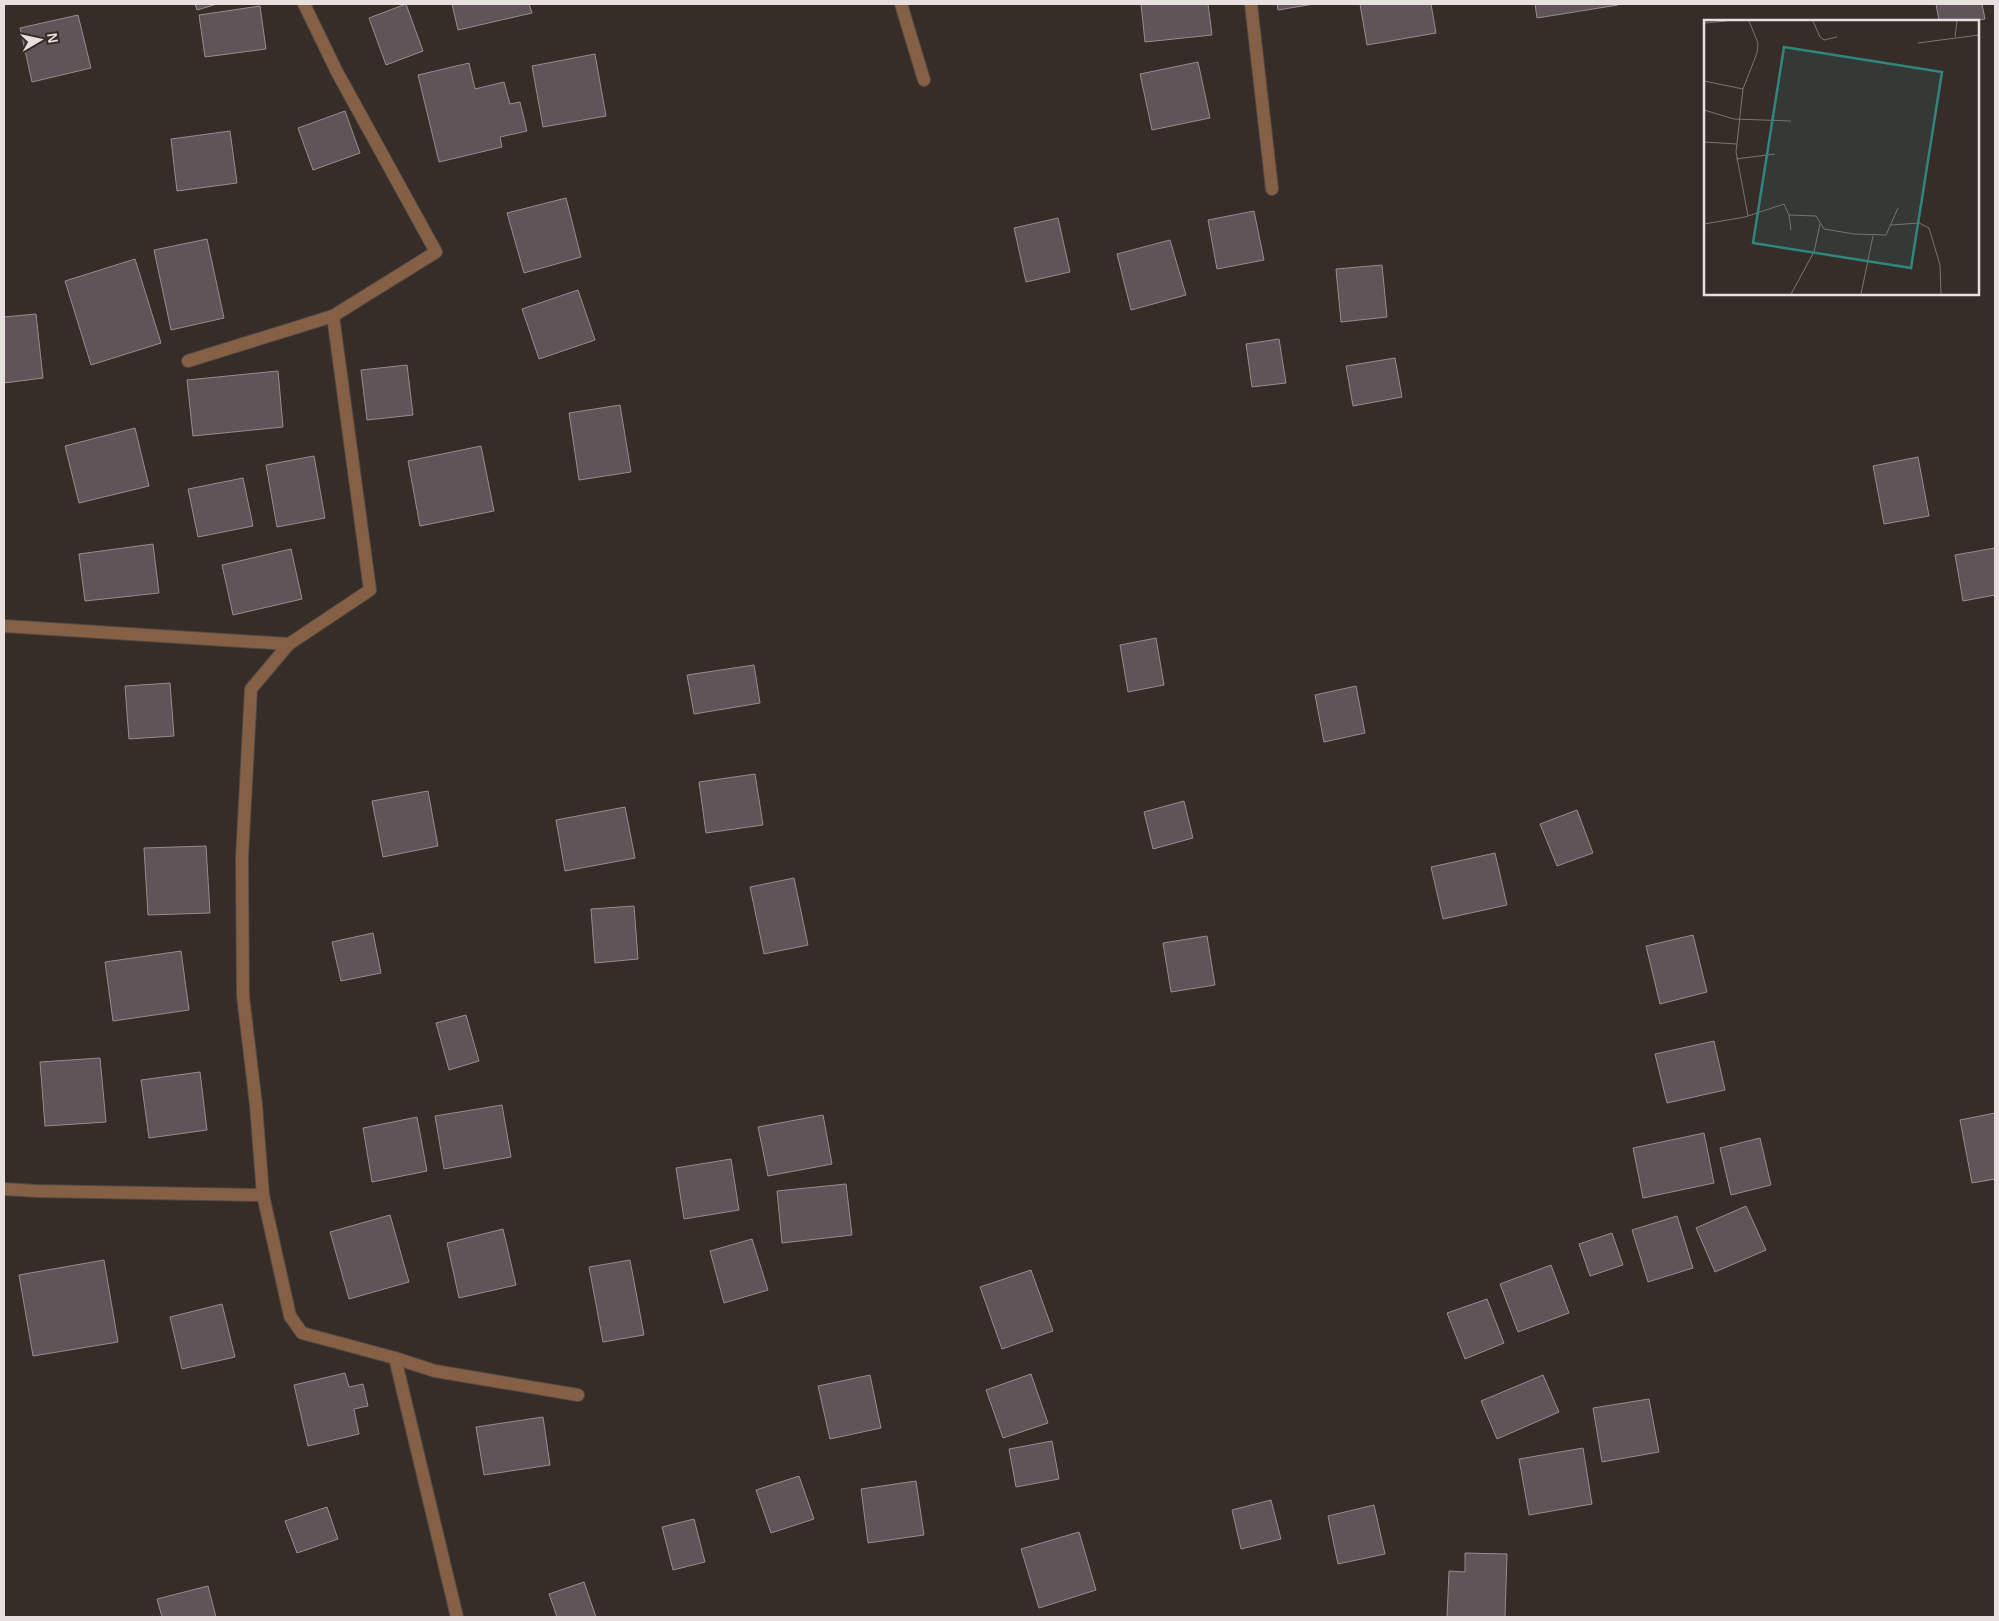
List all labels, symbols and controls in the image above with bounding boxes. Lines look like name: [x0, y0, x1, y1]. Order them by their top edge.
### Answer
north arrow: [15, 15, 65, 65]
inset map: [1704, 20, 1979, 295]
text: N: [44, 32, 62, 44]

